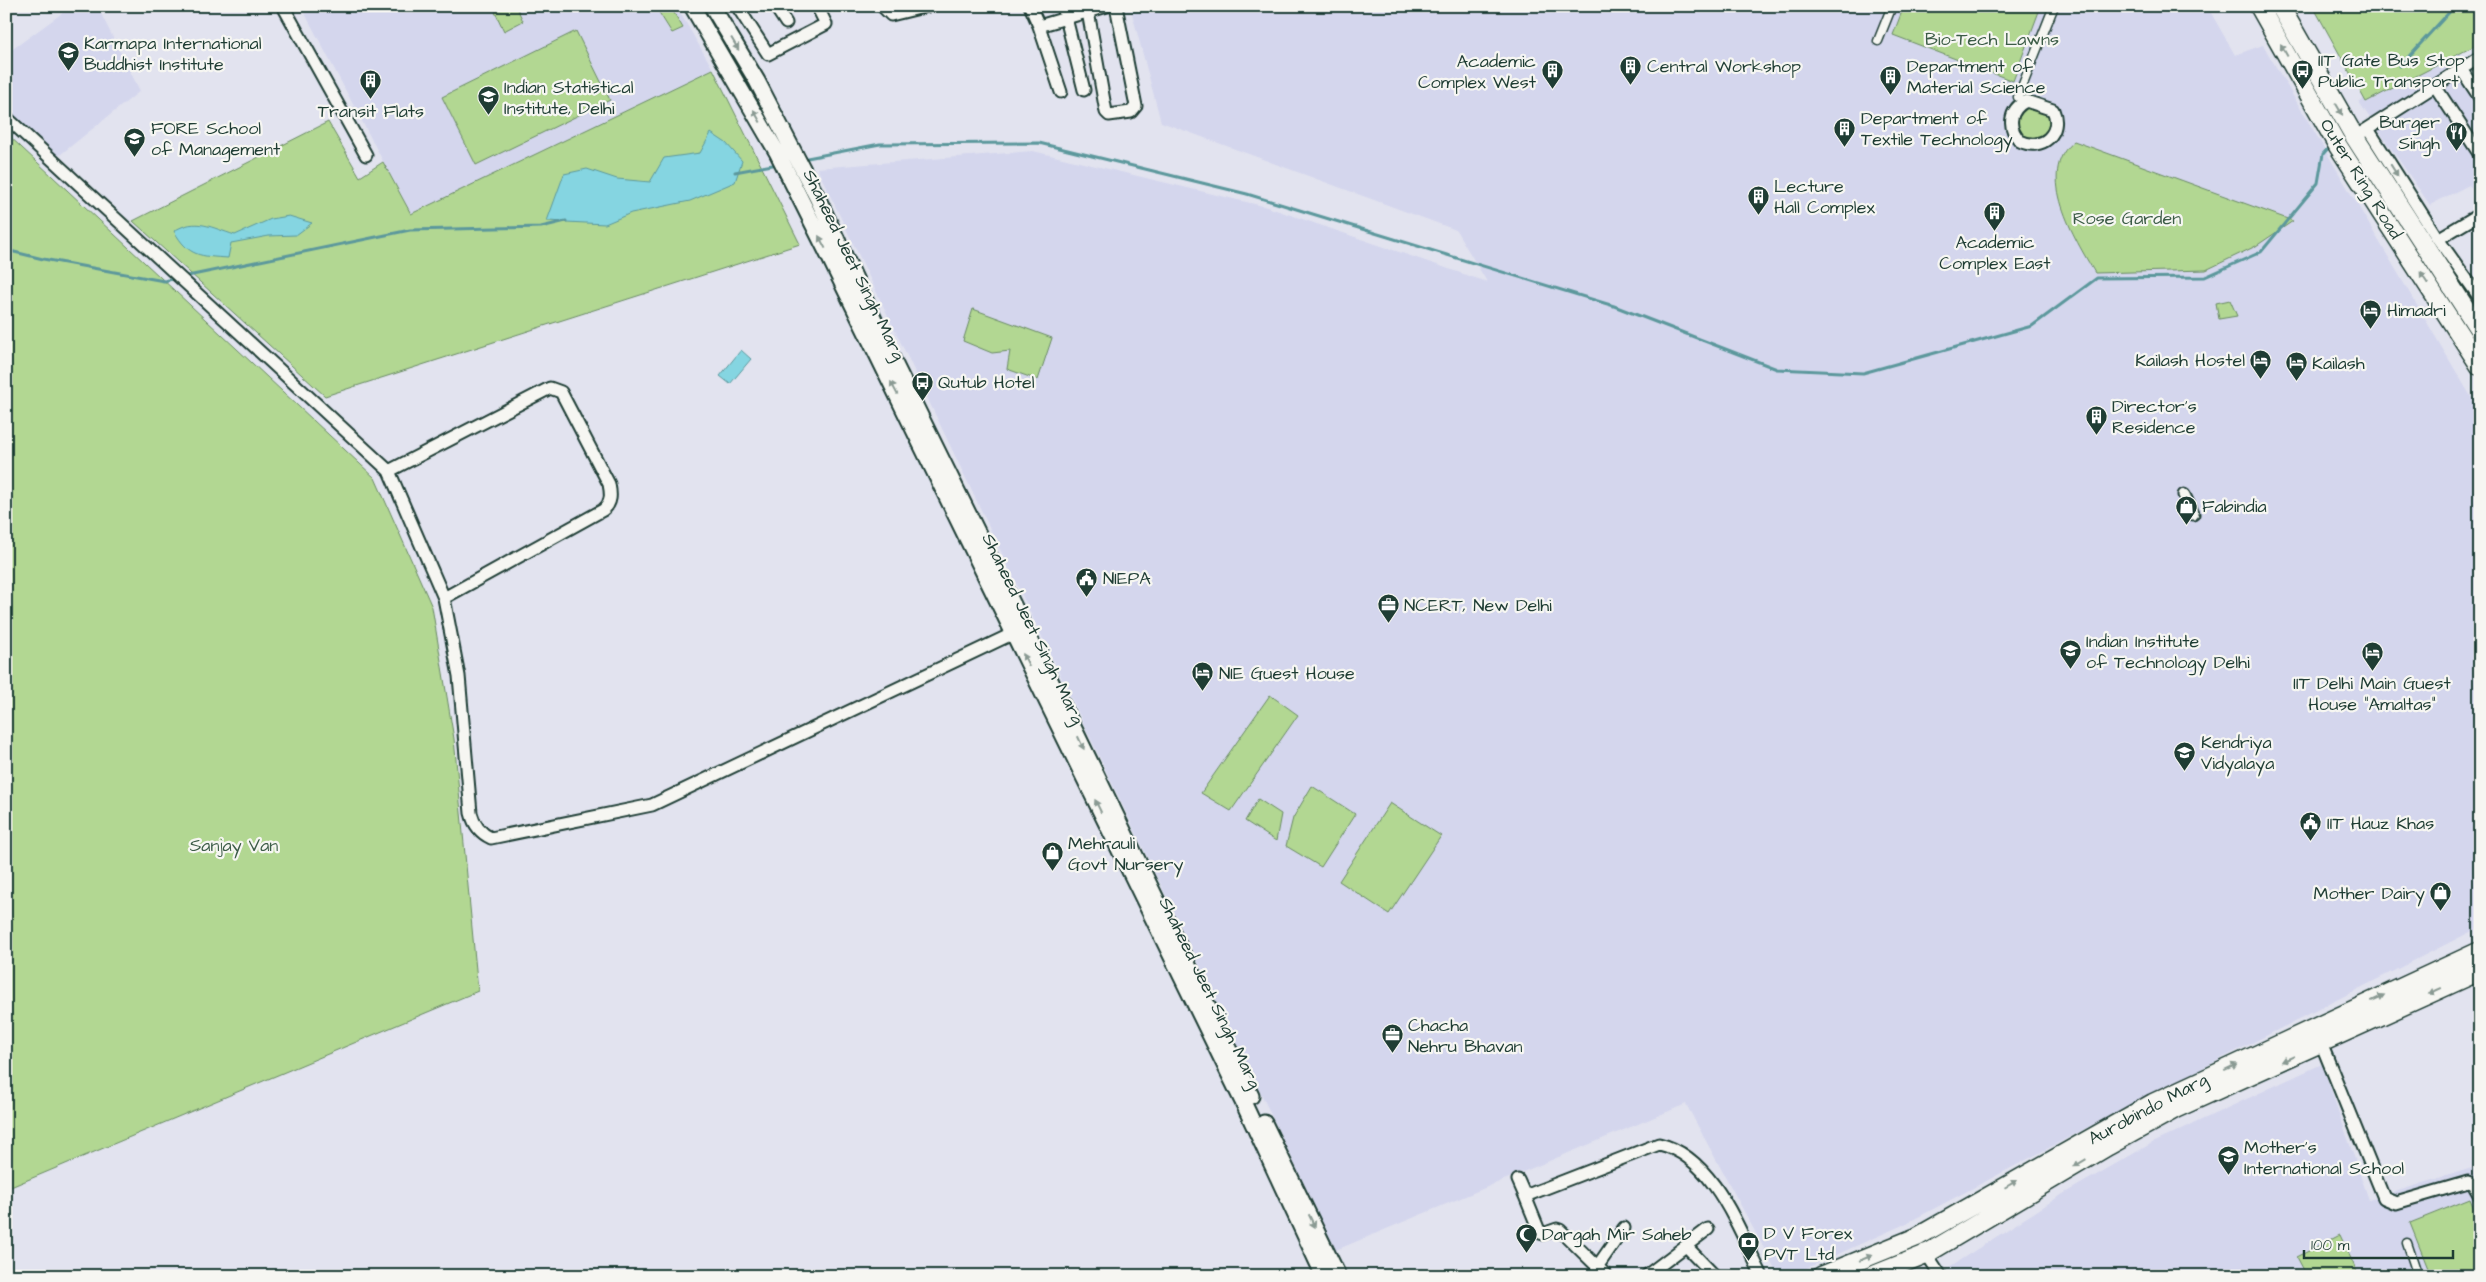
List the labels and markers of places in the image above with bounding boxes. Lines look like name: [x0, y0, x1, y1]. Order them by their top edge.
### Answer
place label: Karmapa International Buddhist Institute: [84, 31, 262, 77]
school or university icon: Karmapa International Buddhist Institute: [56, 41, 80, 72]
place label: IIT Gate Bus Stop Public Transport: [2318, 48, 2465, 94]
place label: Academic Complex West: [1418, 49, 1537, 95]
building icon: Central Workshop: [1619, 54, 1643, 85]
place label: Central Workshop: [1647, 54, 1801, 79]
place label: Department of Material Science: [1907, 54, 2046, 100]
bus stop icon: IIT Gate Bus Stop Public Transport: [2290, 58, 2314, 89]
building icon: Academic Complex West: [1540, 59, 1564, 90]
building icon: Department of Material Science: [1879, 64, 1903, 95]
building icon: Transit Flats: [359, 69, 383, 100]
place label: Indian Statistical Institute, Delhi: [504, 75, 634, 121]
school or university icon: Indian Statistical Institute, Delhi: [476, 85, 500, 116]
place label: Transit Flats: [318, 99, 424, 124]
place label: Department of Textile Technology: [1861, 106, 2013, 153]
place label: Burger Singh: [2379, 110, 2440, 157]
place label: FORE School of Management: [151, 116, 281, 163]
building icon: Department of Textile Technology: [1833, 116, 1857, 147]
restaurant icon: Burger Singh: [2444, 120, 2468, 151]
school or university icon: FORE School of Management: [123, 126, 147, 157]
place label: Lecture Hall Complex: [1774, 174, 1875, 220]
building icon: Lecture Hall Complex: [1746, 184, 1770, 215]
building icon: Academic Complex East: [1983, 200, 2007, 231]
place label: Academic Complex East: [1939, 230, 2051, 276]
hotel icon: Himadri: [2359, 298, 2383, 329]
place label: Himadri: [2387, 298, 2446, 323]
place label: Kailash Hostel: [2135, 348, 2245, 373]
hotel icon: Kailash Hostel: [2249, 348, 2273, 379]
hotel icon: Kailash: [2284, 351, 2308, 382]
place label: Kailash: [2312, 351, 2365, 376]
bus stop icon: Qutub Hotel: [910, 370, 934, 401]
place label: Qutub Hotel: [938, 370, 1035, 395]
place label: Director's Residence: [2112, 394, 2197, 440]
building icon: Director's Residence: [2084, 404, 2108, 435]
shop icon: Fabindia: [2174, 494, 2198, 525]
place label: Fabindia: [2202, 494, 2267, 519]
public building icon: NIEPA: [1075, 566, 1099, 597]
place label: NIEPA: [1103, 566, 1151, 591]
office icon: NCERT, New Delhi: [1376, 593, 1400, 624]
place label: NCERT, New Delhi: [1404, 593, 1552, 618]
place label: Indian Institute of Technology Delhi: [2086, 629, 2250, 676]
school or university icon: Indian Institute of Technology Delhi: [2058, 639, 2082, 670]
hotel icon: IIT Delhi Main Guest House "Amaltas": [2360, 641, 2384, 672]
hotel icon: NIE Guest House: [1191, 661, 1215, 692]
place label: NIE Guest House: [1219, 661, 1355, 686]
place label: IIT Delhi Main Guest House "Amaltas": [2293, 671, 2452, 717]
place label: Kendriya Vidyalaya: [2201, 730, 2274, 777]
school or university icon: Kendriya Vidyalaya: [2173, 740, 2197, 771]
public building icon: IIT Hauz Khas: [2299, 811, 2323, 842]
place label: IIT Hauz Khas: [2327, 811, 2434, 836]
place label: Mehrauli Govt Nursery: [1068, 831, 1183, 878]
shop icon: Mehrauli Govt Nursery: [1040, 841, 1064, 872]
place label: Mother Dairy: [2314, 881, 2425, 907]
shop icon: Mother Dairy: [2429, 881, 2453, 912]
place label: Chacha Nehru Bhavan: [1408, 1013, 1523, 1059]
office icon: Chacha Nehru Bhavan: [1380, 1023, 1404, 1054]
place label: Mother's International School: [2244, 1135, 2404, 1181]
school or university icon: Mother's International School: [2216, 1145, 2240, 1176]
place label: D V Forex PVT Ltd: [1764, 1221, 1853, 1267]
mosque icon: Dargah Mir Saheb: [1514, 1222, 1538, 1253]
place label: Dargah Mir Saheb: [1542, 1222, 1692, 1248]
bank icon: D V Forex PVT Ltd: [1736, 1231, 1760, 1262]

